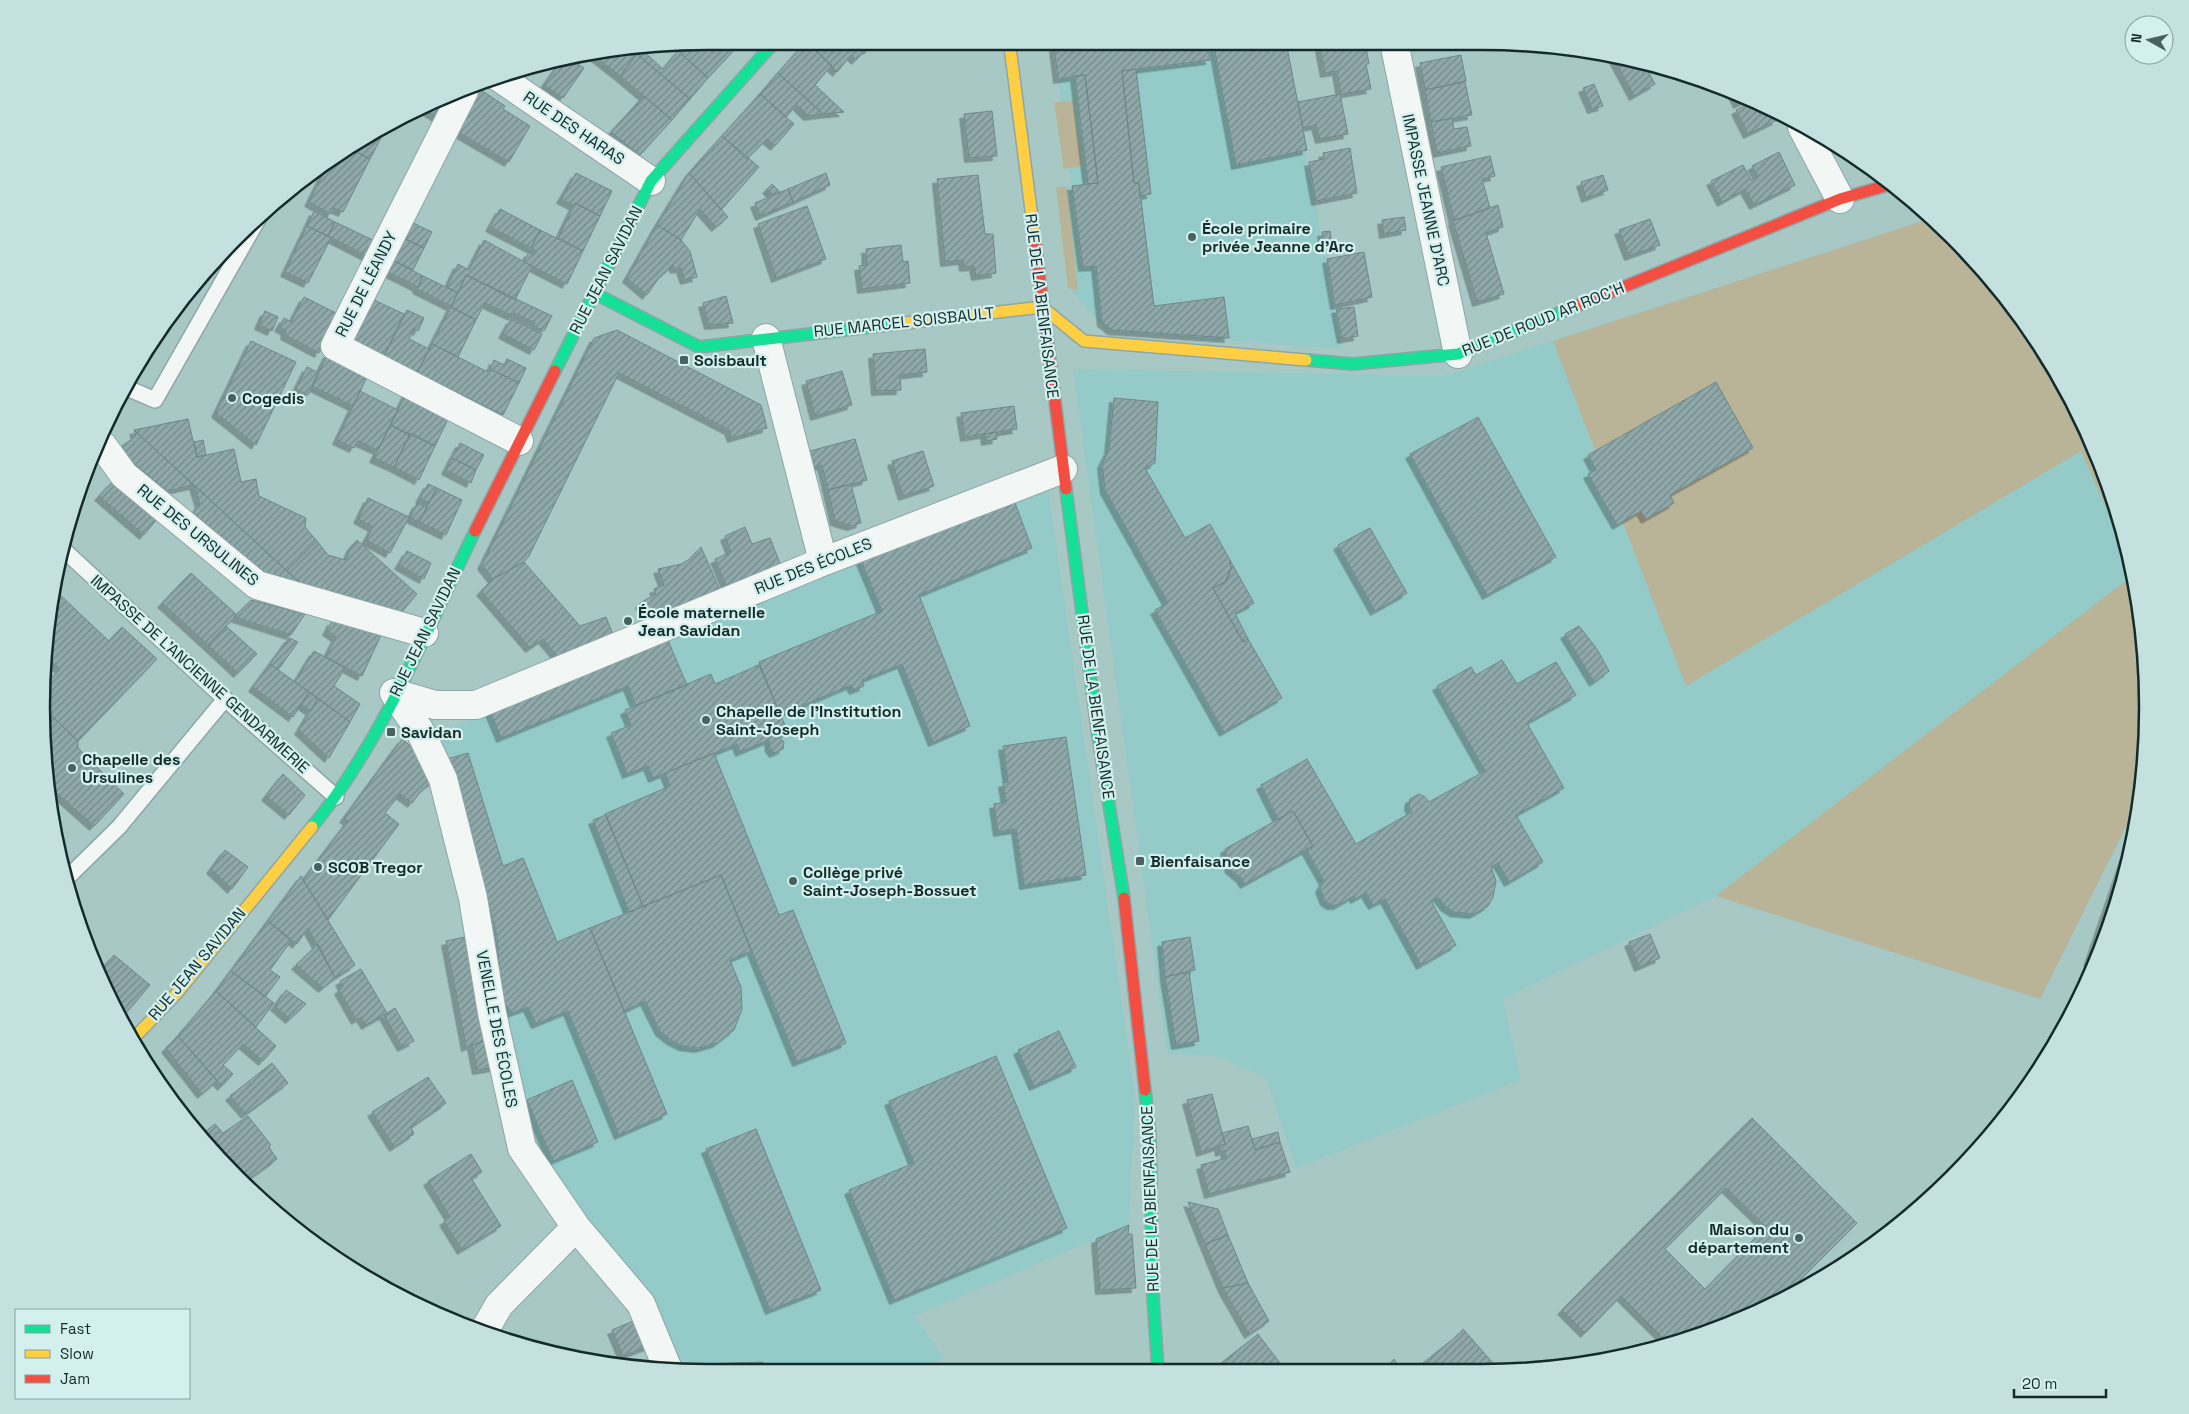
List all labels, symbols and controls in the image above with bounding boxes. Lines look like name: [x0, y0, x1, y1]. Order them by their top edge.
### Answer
north arrow: [2124, 15, 2174, 65]
text: N: [2127, 32, 2146, 44]
street label: RUE DES HARAS: [519, 86, 629, 170]
street label: IMPASSE JEANNE D'ARC: [1397, 112, 1455, 288]
street label: RUE JEAN SAVIDAN: [565, 202, 647, 338]
street label: RUE DE LA BIENFAISANCE: [1020, 212, 1064, 400]
place label: École primaire privée Jeanne d'Arc: [1202, 218, 1354, 257]
street label: RUE DE LÉANDY: [330, 227, 402, 340]
marker: École primaire privée Jeanne d'Arc: [1186, 231, 1198, 243]
street label: RUE DE ROUD AR ROC'H: [1459, 277, 1627, 361]
street label: RUE MARCEL SOISBAULT: [813, 302, 995, 342]
place label: Soisbault: [694, 350, 767, 371]
marker: Soisbault: [678, 354, 690, 366]
place label: Cogedis: [242, 388, 304, 409]
marker: Cogedis: [226, 392, 238, 404]
street label: RUE DES URSULINES: [133, 479, 263, 591]
street label: RUE DES ÉCOLES: [751, 533, 875, 599]
street label: RUE JEAN SAVIDAN: [385, 564, 465, 700]
street label: IMPASSE DE L'ANCIENNE GENDARMERIE: [86, 570, 314, 778]
place label: École maternelle Jean Savidan: [638, 602, 765, 641]
street label: RUE DE LA BIENFAISANCE: [1073, 613, 1119, 801]
marker: École maternelle Jean Savidan: [622, 615, 634, 627]
place label: Chapelle de l'Institution Saint-Joseph: [716, 701, 901, 740]
marker: Chapelle de l'Institution Saint-Joseph: [700, 714, 712, 726]
place label: Savidan: [401, 722, 462, 743]
marker: Savidan: [385, 726, 397, 738]
place label: Chapelle des Ursulines: [82, 749, 180, 788]
marker: Chapelle des Ursulines: [66, 762, 78, 774]
place label: Bienfaisance: [1150, 851, 1250, 872]
marker: Bienfaisance: [1134, 855, 1146, 867]
place label: SCOB Tregor: [328, 857, 423, 878]
marker: SCOB Tregor: [312, 861, 324, 873]
place label: Collège privé Saint-Joseph-Bossuet: [803, 862, 977, 901]
marker: Collège privé Saint-Joseph-Bossuet: [787, 875, 799, 887]
street label: RUE JEAN SAVIDAN: [144, 903, 250, 1025]
street label: VENELLE DES ÉCOLES: [471, 948, 523, 1110]
street label: RUE DE LA BIENFAISANCE: [1136, 1106, 1164, 1292]
place label: Maison du département: [1688, 1219, 1789, 1258]
marker: Maison du département: [1793, 1232, 1805, 1244]
legend: [15, 1309, 190, 1399]
text: Fast: [60, 1319, 91, 1338]
text: Slow: [60, 1344, 94, 1363]
scale bar: [2014, 1366, 2106, 1398]
text: Jam: [60, 1369, 90, 1388]
text: 20 m: [2022, 1374, 2057, 1393]

